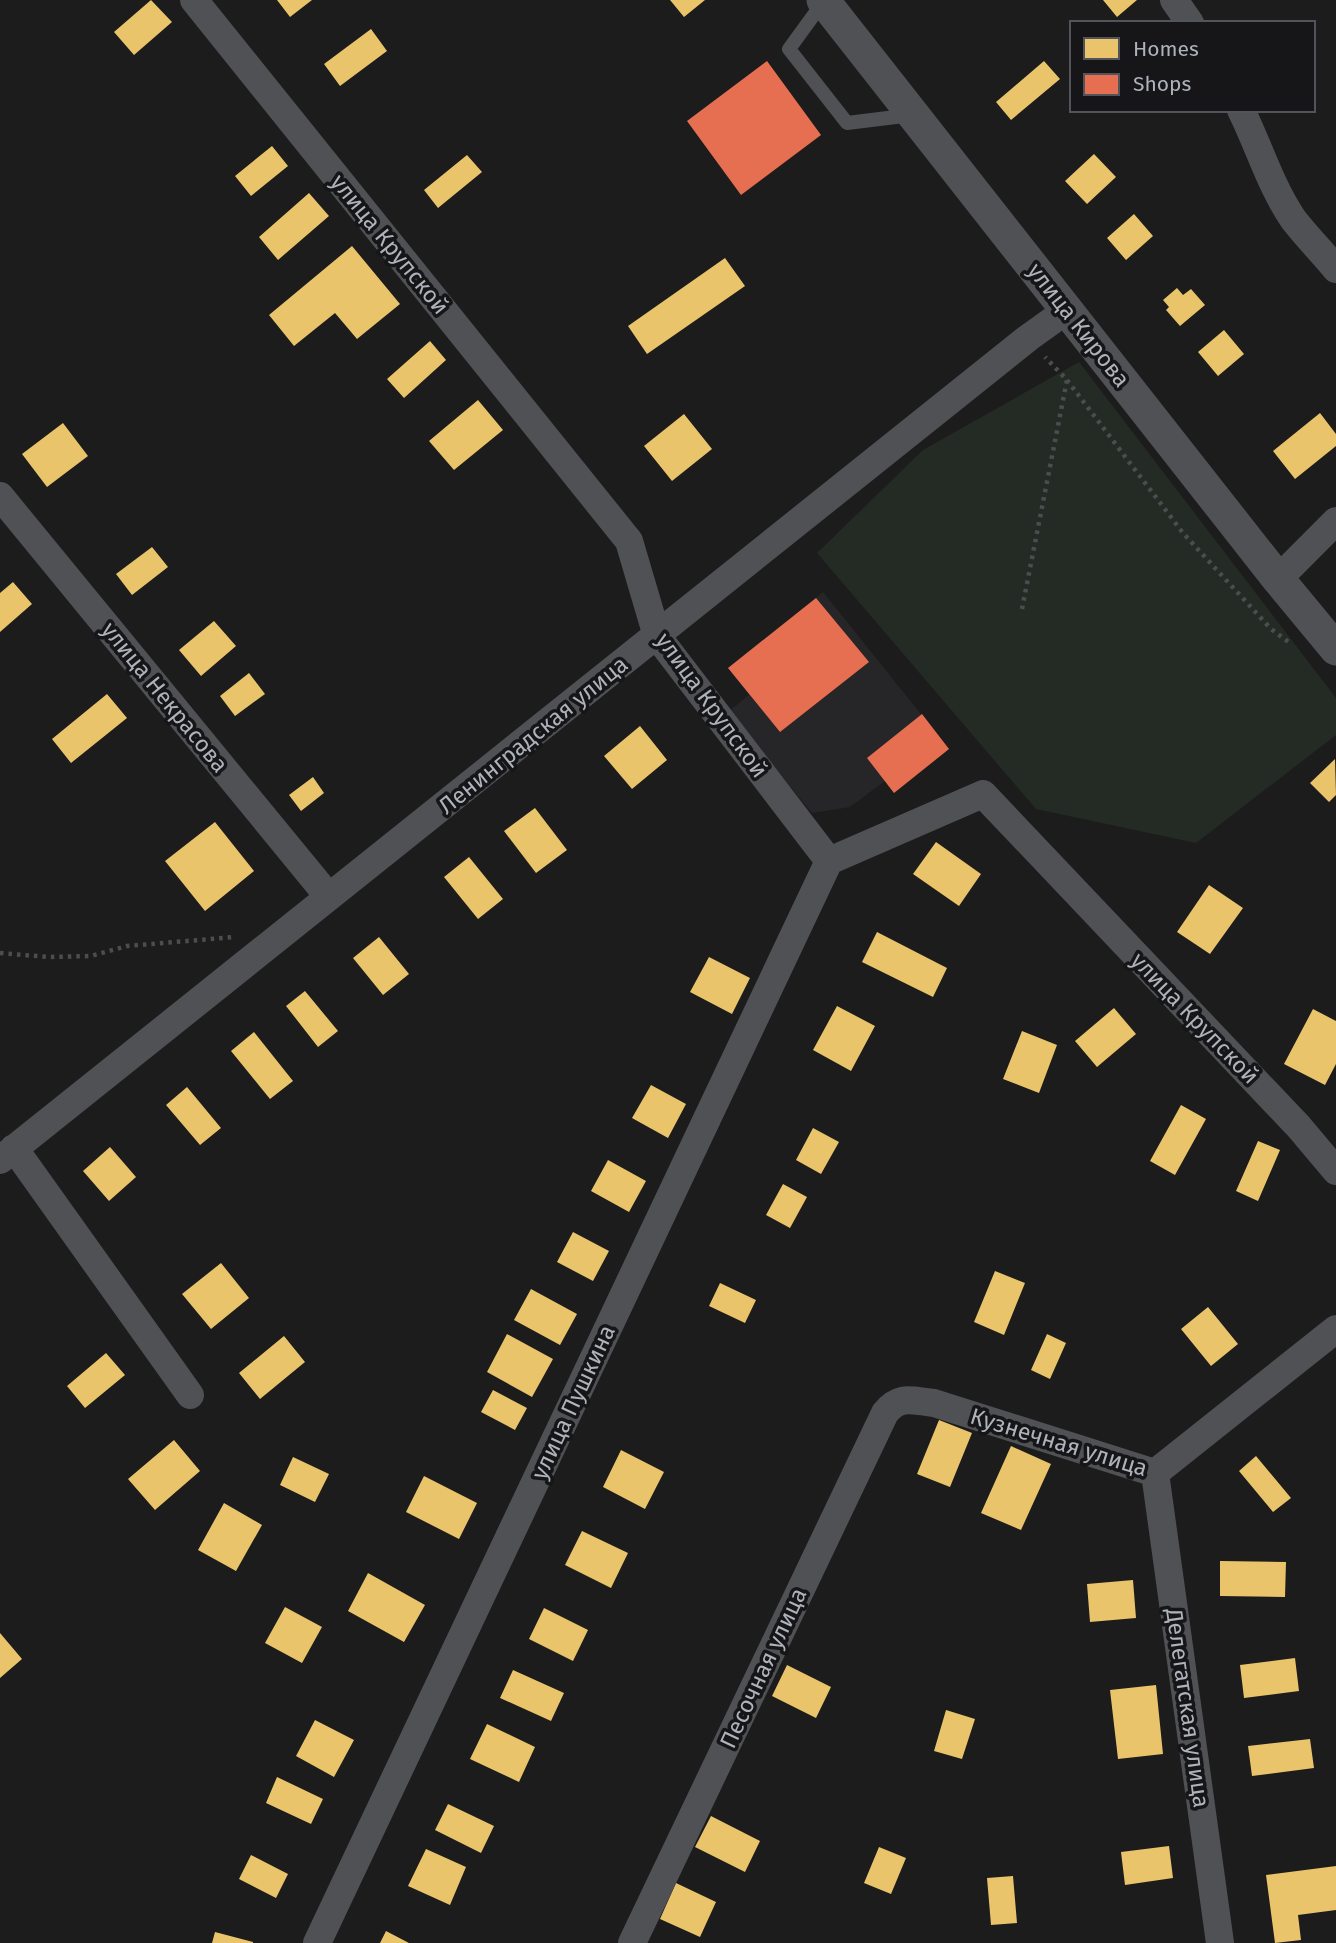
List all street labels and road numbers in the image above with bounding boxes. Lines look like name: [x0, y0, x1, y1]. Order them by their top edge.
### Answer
street label: улица Крупской: [325, 168, 455, 320]
street label: улица Кирова: [1022, 257, 1136, 393]
street label: улица Некрасова: [96, 616, 234, 778]
street label: улица Крупской: [650, 627, 774, 783]
street label: Ленинградская улица: [433, 650, 633, 820]
street label: улица Крупской: [1125, 946, 1265, 1090]
street label: улица Пушкина: [525, 1320, 621, 1484]
street label: Кузнечная улица: [967, 1402, 1151, 1482]
street label: Песочная улица: [714, 1583, 812, 1753]
street label: Делегатская улица: [1160, 1606, 1216, 1809]

